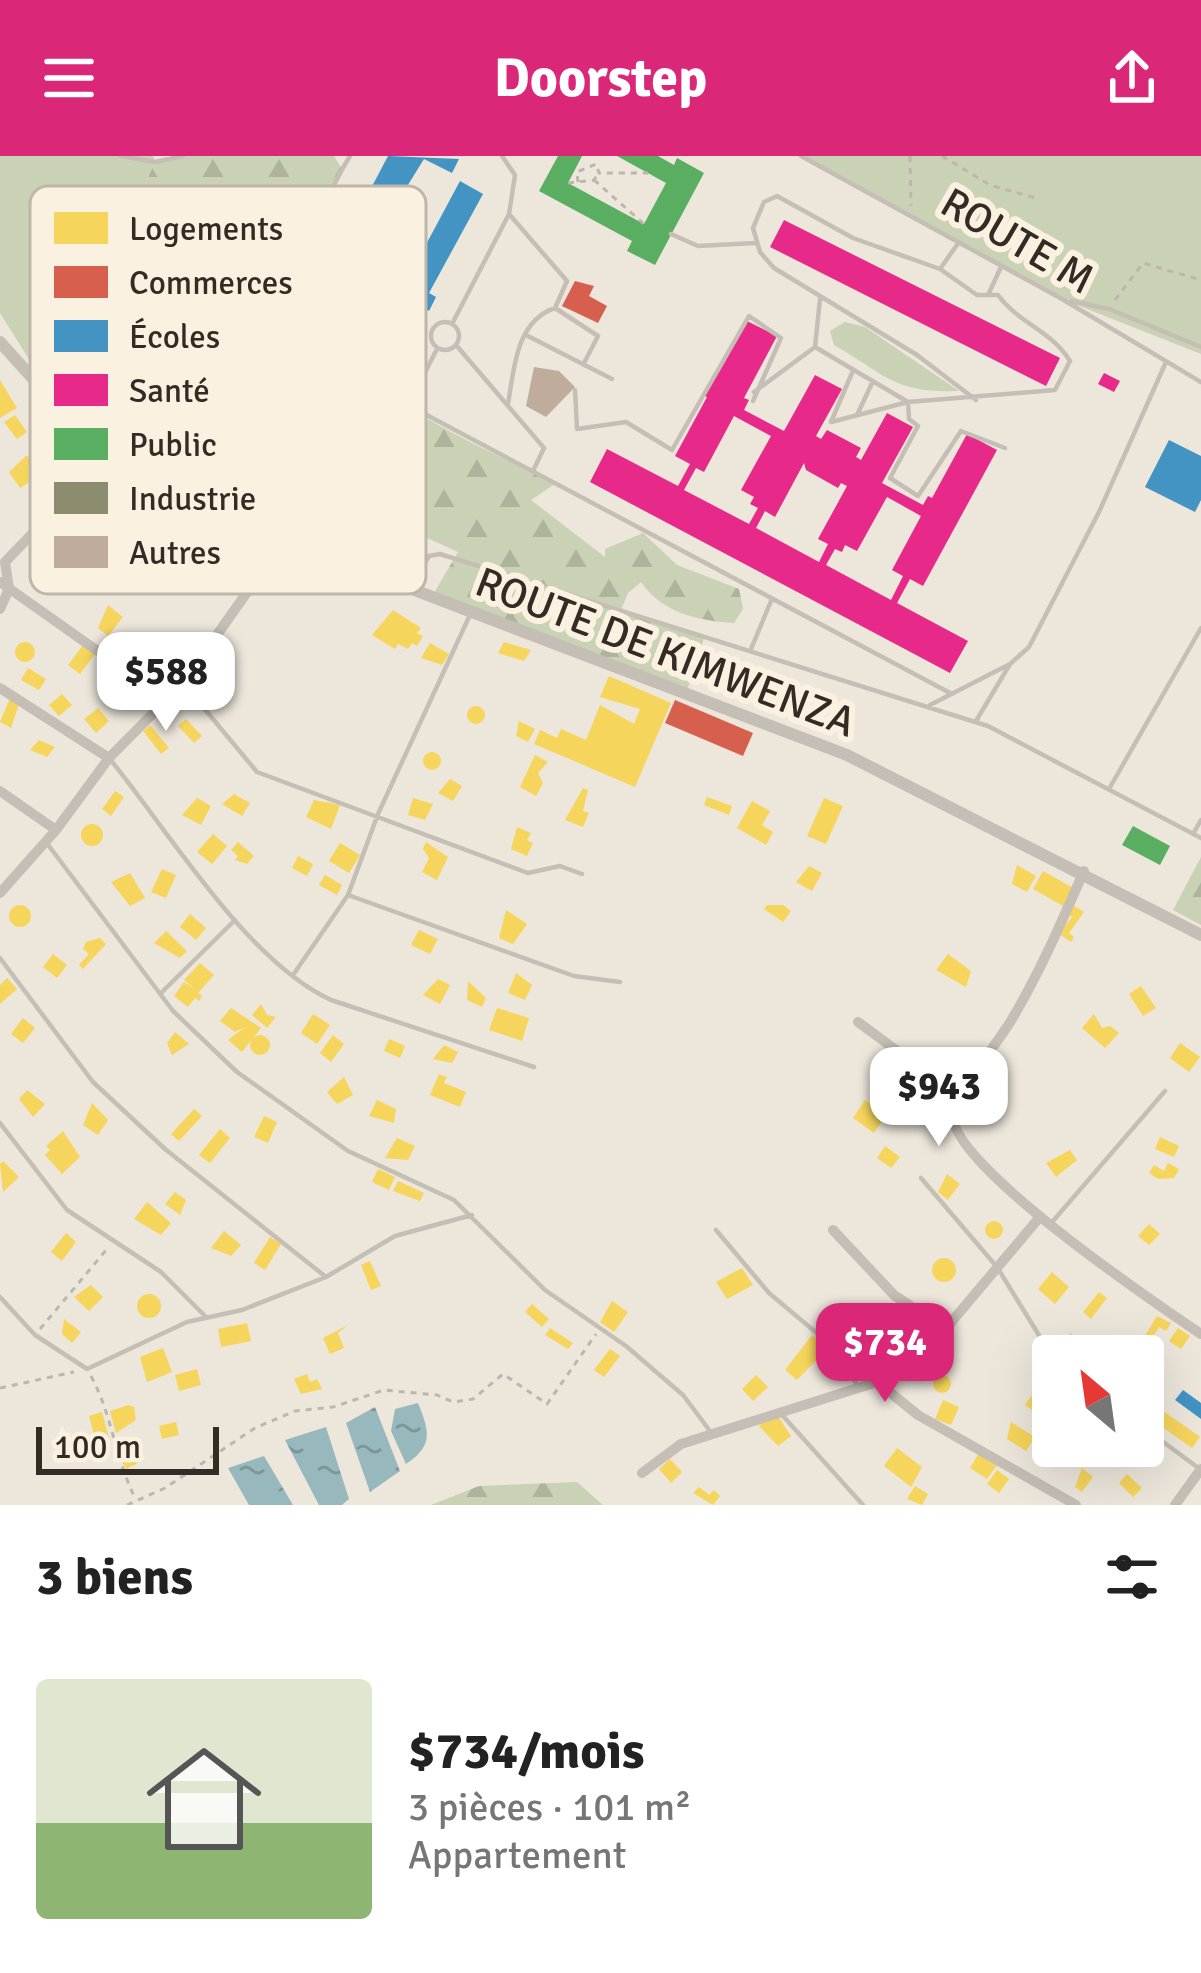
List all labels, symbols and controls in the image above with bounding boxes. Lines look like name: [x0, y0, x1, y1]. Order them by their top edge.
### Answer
icon: menu: [36, 45, 102, 111]
text: Doorstep: [494, 45, 707, 112]
icon: share: [1099, 45, 1165, 111]
street label: ROUTE M: [932, 177, 1103, 305]
legend: [30, 186, 426, 594]
text: Logements: [129, 209, 283, 250]
text: Commerces: [129, 263, 293, 304]
text: Écoles: [129, 317, 220, 358]
text: Santé: [129, 371, 210, 412]
text: Public: [129, 425, 217, 466]
text: Industrie: [129, 479, 256, 520]
text: Autres: [129, 533, 221, 574]
street label: ROUTE DE KIMWENZA: [468, 556, 862, 748]
pin: $588: [95, 632, 237, 734]
text: $588: [124, 647, 208, 695]
pin: $943: [868, 1047, 1010, 1149]
text: $943: [897, 1062, 981, 1110]
pin: $734: [814, 1303, 956, 1405]
text: $734: [843, 1318, 927, 1366]
north arrow: [1032, 1335, 1164, 1467]
map controls: [1032, 1335, 1164, 1467]
scale bar: [36, 1421, 219, 1474]
text: 100 m: [54, 1427, 141, 1468]
icon: filters: [1099, 1544, 1165, 1610]
text: 3 biens: [36, 1546, 193, 1609]
text: $734/mois: [408, 1720, 645, 1783]
icon: home: [132, 1727, 276, 1871]
text: 3 pièces · 101 m²: [408, 1783, 691, 1831]
text: Appartement: [408, 1831, 626, 1879]

